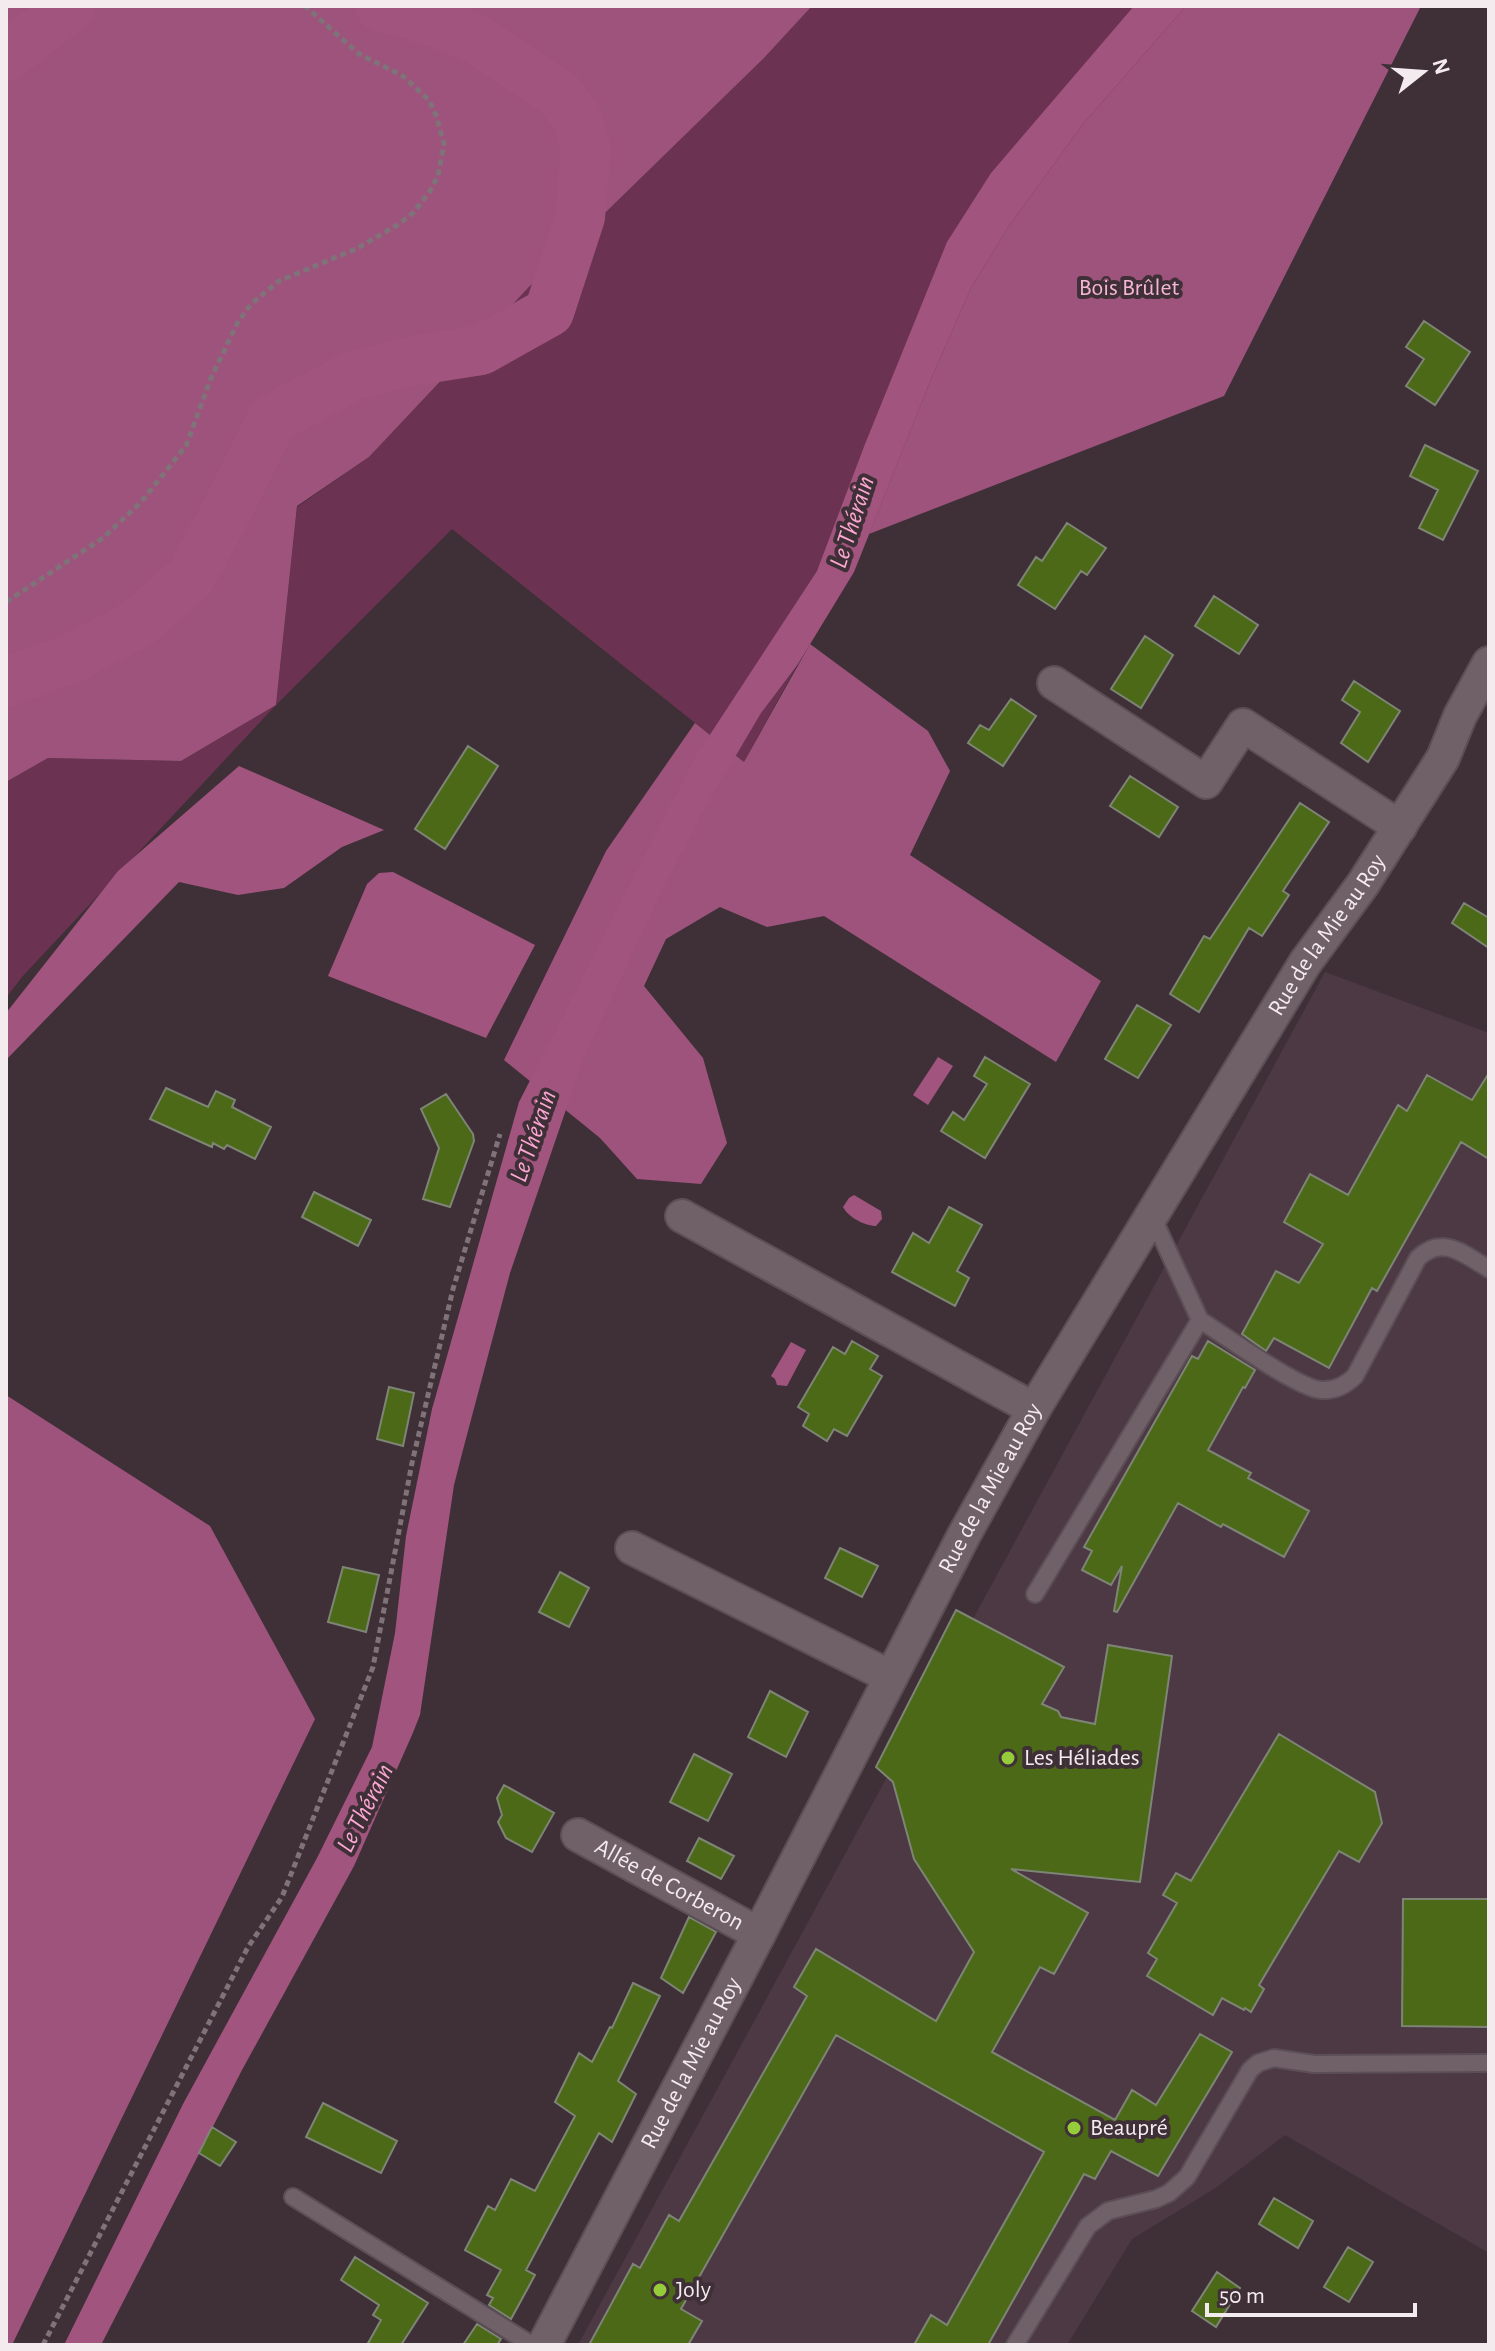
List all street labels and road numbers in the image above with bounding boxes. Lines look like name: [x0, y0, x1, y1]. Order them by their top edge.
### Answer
street label: Rue de la Mie au Roy: [1264, 850, 1391, 1020]
street label: Rue de la Mie au Roy: [934, 1399, 1047, 1577]
street label: Allée de Corberon: [591, 1835, 748, 1935]
street label: Rue de la Mie au Roy: [637, 1974, 746, 2153]

